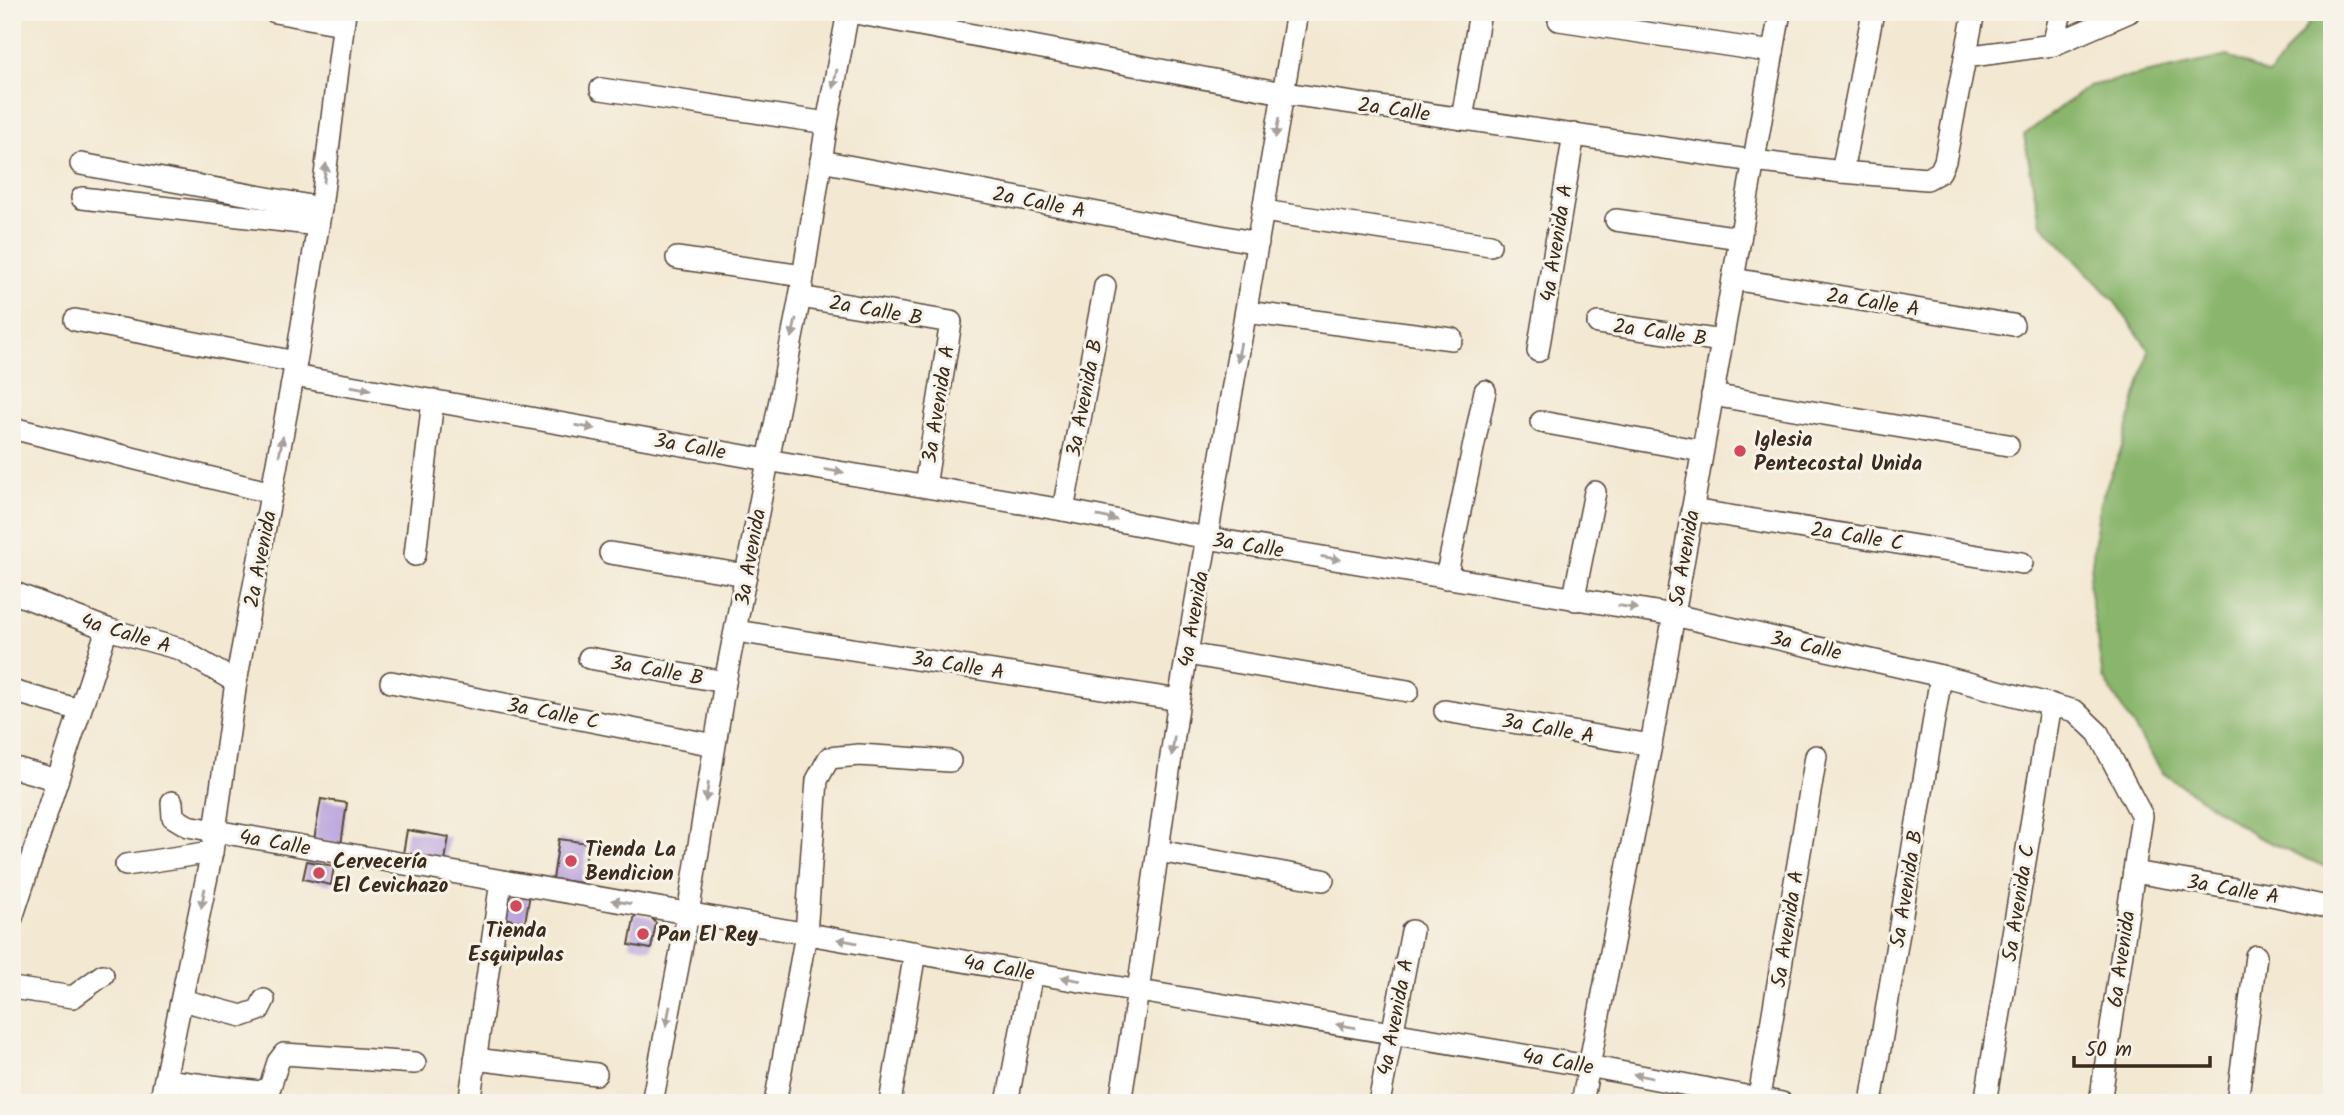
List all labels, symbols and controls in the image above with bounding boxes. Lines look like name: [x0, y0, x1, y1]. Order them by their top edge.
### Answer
one-way arrow: [829, 68, 840, 90]
street label: 2a Calle: [1356, 89, 1433, 132]
one-way arrow: [1271, 117, 1282, 139]
one-way arrow: [320, 162, 331, 184]
street label: 2a Calle A: [990, 178, 1088, 229]
street label: 4a Avenida A: [1532, 182, 1583, 304]
street label: 2a Calle A: [1824, 280, 1922, 327]
street label: 2a Calle B: [826, 287, 925, 336]
street label: 2a Calle B: [1611, 311, 1709, 356]
one-way arrow: [788, 317, 799, 339]
street label: 3a Avenida B: [1058, 336, 1113, 460]
one-way arrow: [1233, 341, 1244, 363]
street label: 3a Avenida A: [914, 343, 965, 466]
one-way arrow: [350, 383, 372, 394]
one-way arrow: [574, 422, 596, 433]
place label: Iglesia Pentecostal Unida: [1754, 424, 1923, 481]
street label: 3a Calle: [651, 425, 729, 470]
one-way arrow: [275, 435, 286, 457]
marker: Iglesia Pentecostal Unida: [1732, 443, 1748, 459]
one-way arrow: [823, 466, 845, 477]
street label: 3a Avenida: [727, 506, 776, 608]
street label: 2a Avenida: [236, 508, 287, 611]
street label: 5a Avenida: [1661, 508, 1710, 609]
one-way arrow: [1096, 513, 1118, 524]
street label: 2a Calle C: [1808, 514, 1906, 561]
street label: 3a Calle: [1209, 525, 1287, 569]
one-way arrow: [1320, 553, 1342, 564]
street label: 4a Avenida: [1170, 568, 1219, 670]
one-way arrow: [1617, 602, 1639, 613]
street label: 4a Calle A: [76, 605, 175, 664]
street label: 3a Calle: [1767, 622, 1845, 671]
street label: 3a Calle A: [909, 643, 1007, 690]
street label: 3a Calle B: [607, 647, 706, 696]
street label: 3a Calle C: [504, 689, 602, 740]
street label: 3a Calle A: [1499, 705, 1597, 754]
one-way arrow: [1167, 735, 1178, 757]
one-way arrow: [701, 781, 712, 803]
street label: 4a Calle: [236, 821, 314, 866]
street label: 5a Avenida B: [1882, 828, 1933, 951]
place label: Tienda La Bendicion: [585, 834, 676, 891]
street label: 5a Avenida C: [1994, 842, 2045, 964]
place label: Cervecería El Cevichazo: [333, 846, 449, 903]
marker: Tienda La Bendicion: [563, 853, 579, 869]
marker: Cervecería El Cevichazo: [311, 865, 327, 881]
street label: 3a Calle A: [2184, 866, 2282, 915]
street label: 5a Avenida A: [1763, 868, 1814, 990]
one-way arrow: [197, 887, 208, 909]
one-way arrow: [610, 896, 632, 907]
marker: Tienda Esquipulas: [508, 898, 524, 914]
street label: 6a Avenida: [2099, 909, 2146, 1010]
place label: Tienda Esquipulas: [468, 915, 564, 972]
place label: Pan El Rey: [657, 919, 758, 952]
marker: Pan El Rey: [635, 926, 651, 942]
one-way arrow: [836, 935, 858, 946]
street label: 4a Calle: [960, 946, 1038, 991]
street label: 4a Avenida A: [1369, 956, 1424, 1079]
one-way arrow: [1060, 974, 1082, 985]
one-way arrow: [663, 1005, 674, 1027]
one-way arrow: [1335, 1020, 1357, 1031]
scale bar: [2074, 1024, 2211, 1068]
text: 50 m: [2085, 1034, 2132, 1067]
street label: 4a Calle: [1519, 1040, 1597, 1085]
one-way arrow: [1632, 1071, 1654, 1082]

